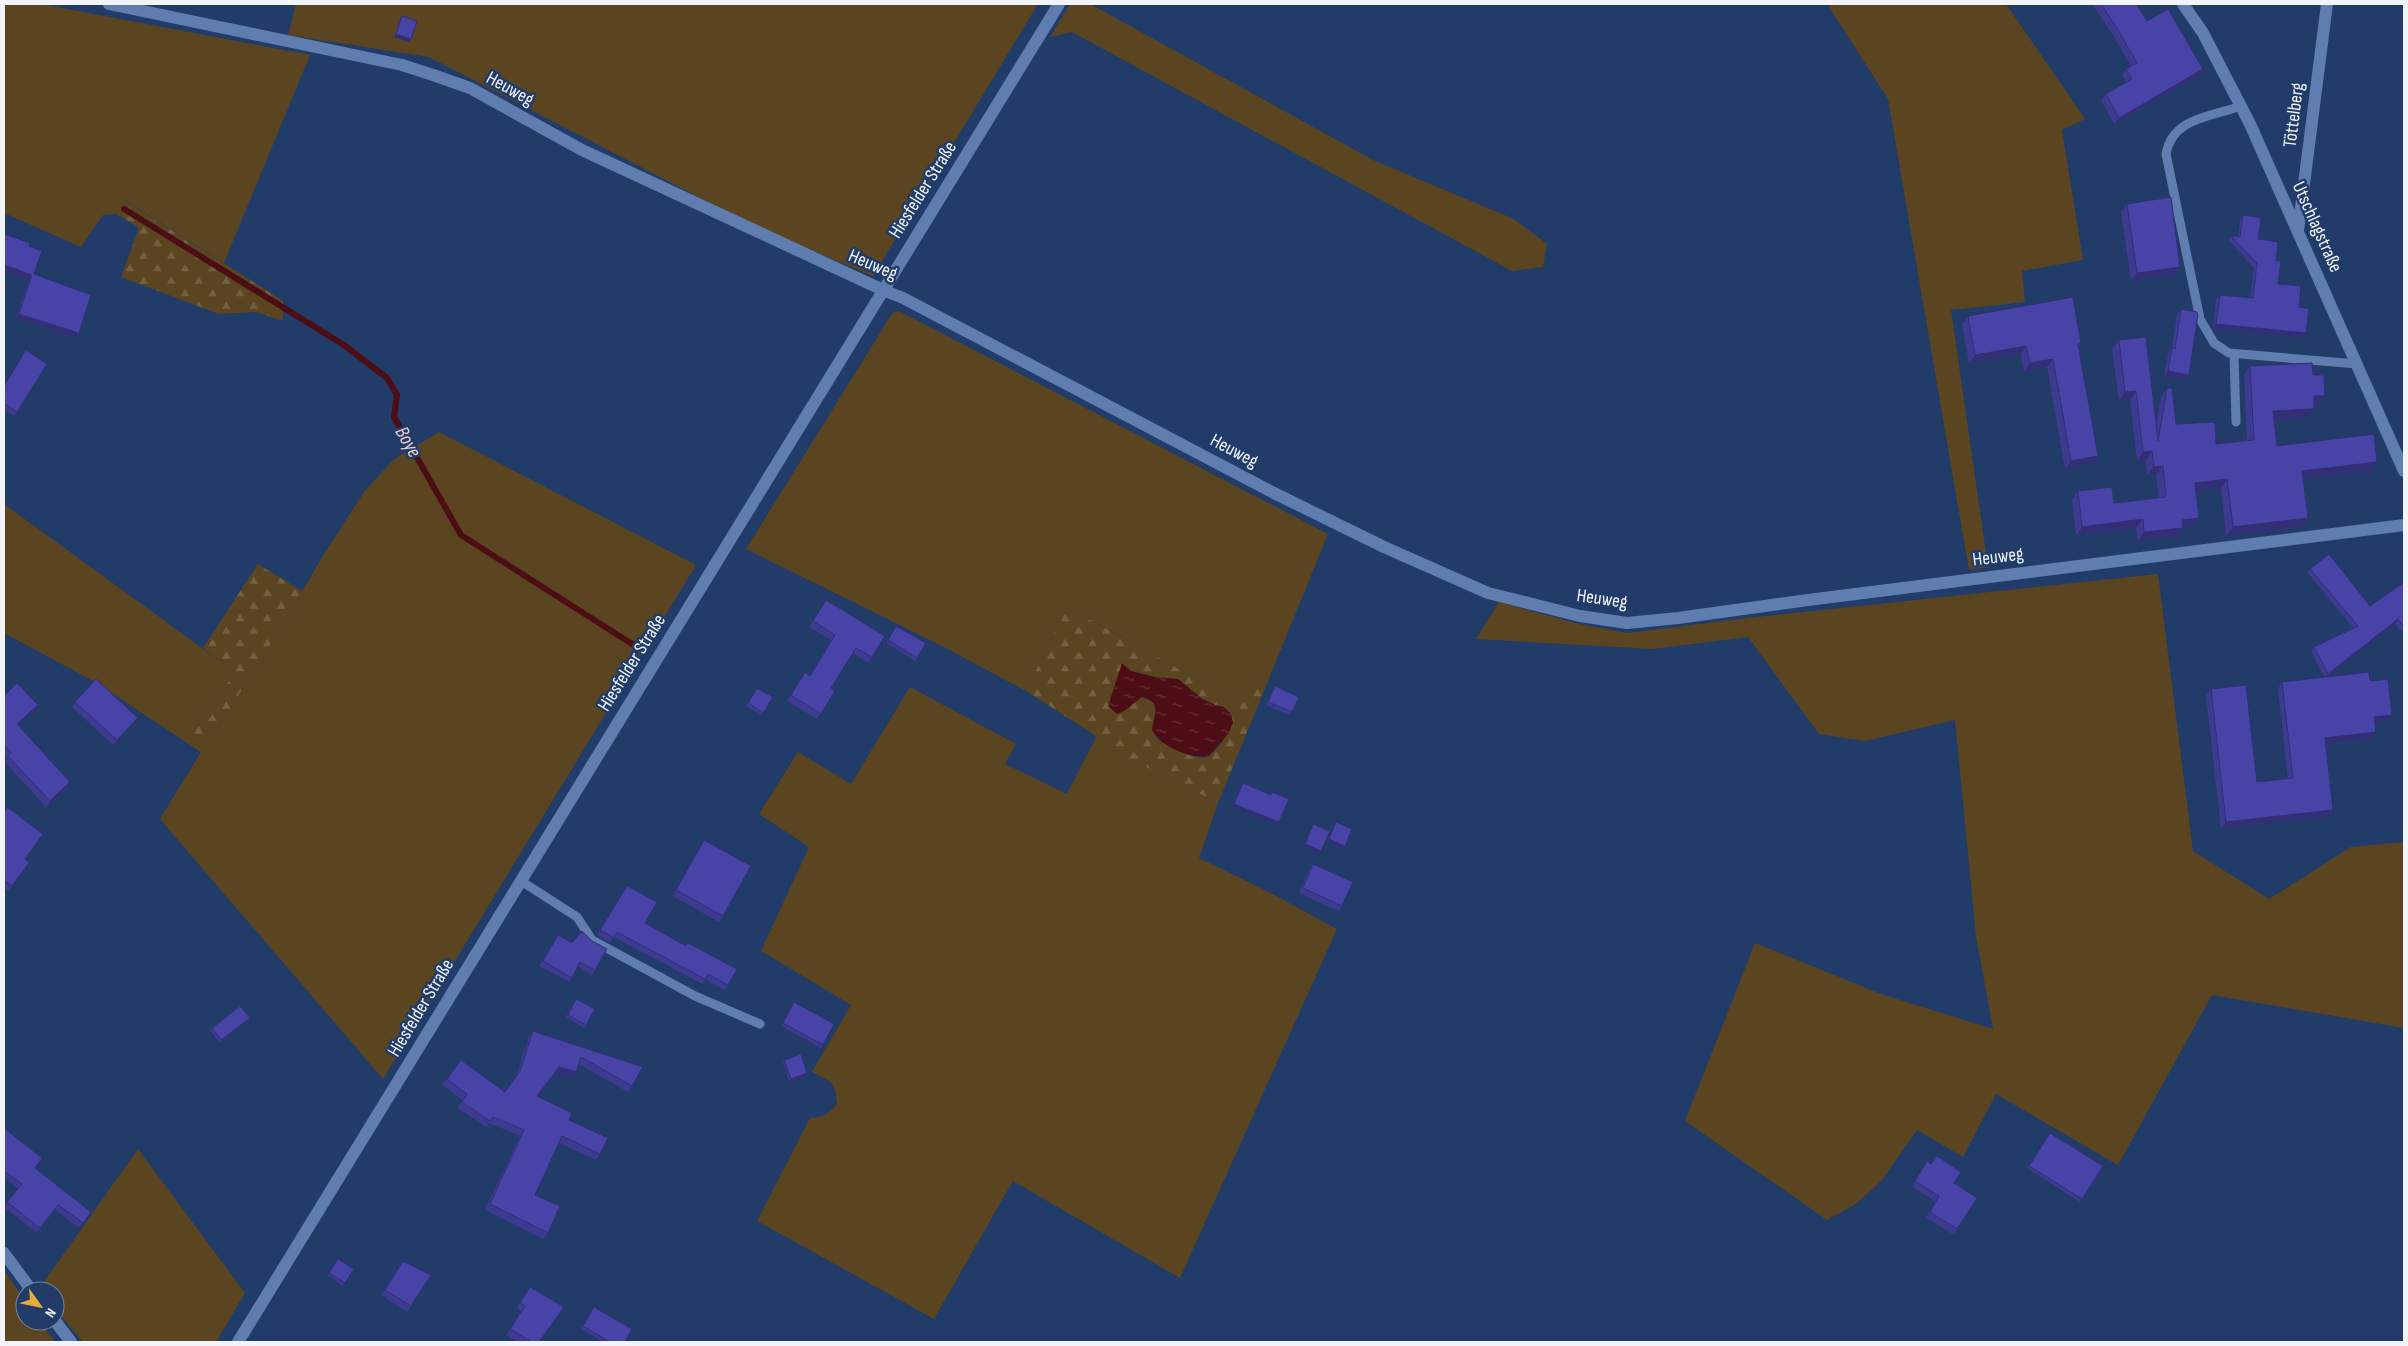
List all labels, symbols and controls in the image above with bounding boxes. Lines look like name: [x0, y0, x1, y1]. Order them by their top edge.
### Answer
street label: Heuweg: [482, 67, 538, 112]
street label: Töttelberg: [2279, 81, 2309, 149]
street label: Hiesfelder Straße: [884, 137, 962, 243]
street label: Utschlagstraße: [2287, 178, 2347, 276]
street label: Heuweg: [845, 244, 901, 286]
water label: Boye: [390, 422, 426, 462]
street label: Heuweg: [1206, 429, 1262, 473]
street label: Heuweg: [1971, 542, 2025, 572]
street label: Heuweg: [1575, 584, 1629, 614]
street label: Hiesfelder Straße: [593, 610, 671, 716]
street label: Hiesfelder Straße: [383, 955, 459, 1061]
north arrow: [15, 1281, 65, 1331]
text: N: [41, 1305, 60, 1321]

